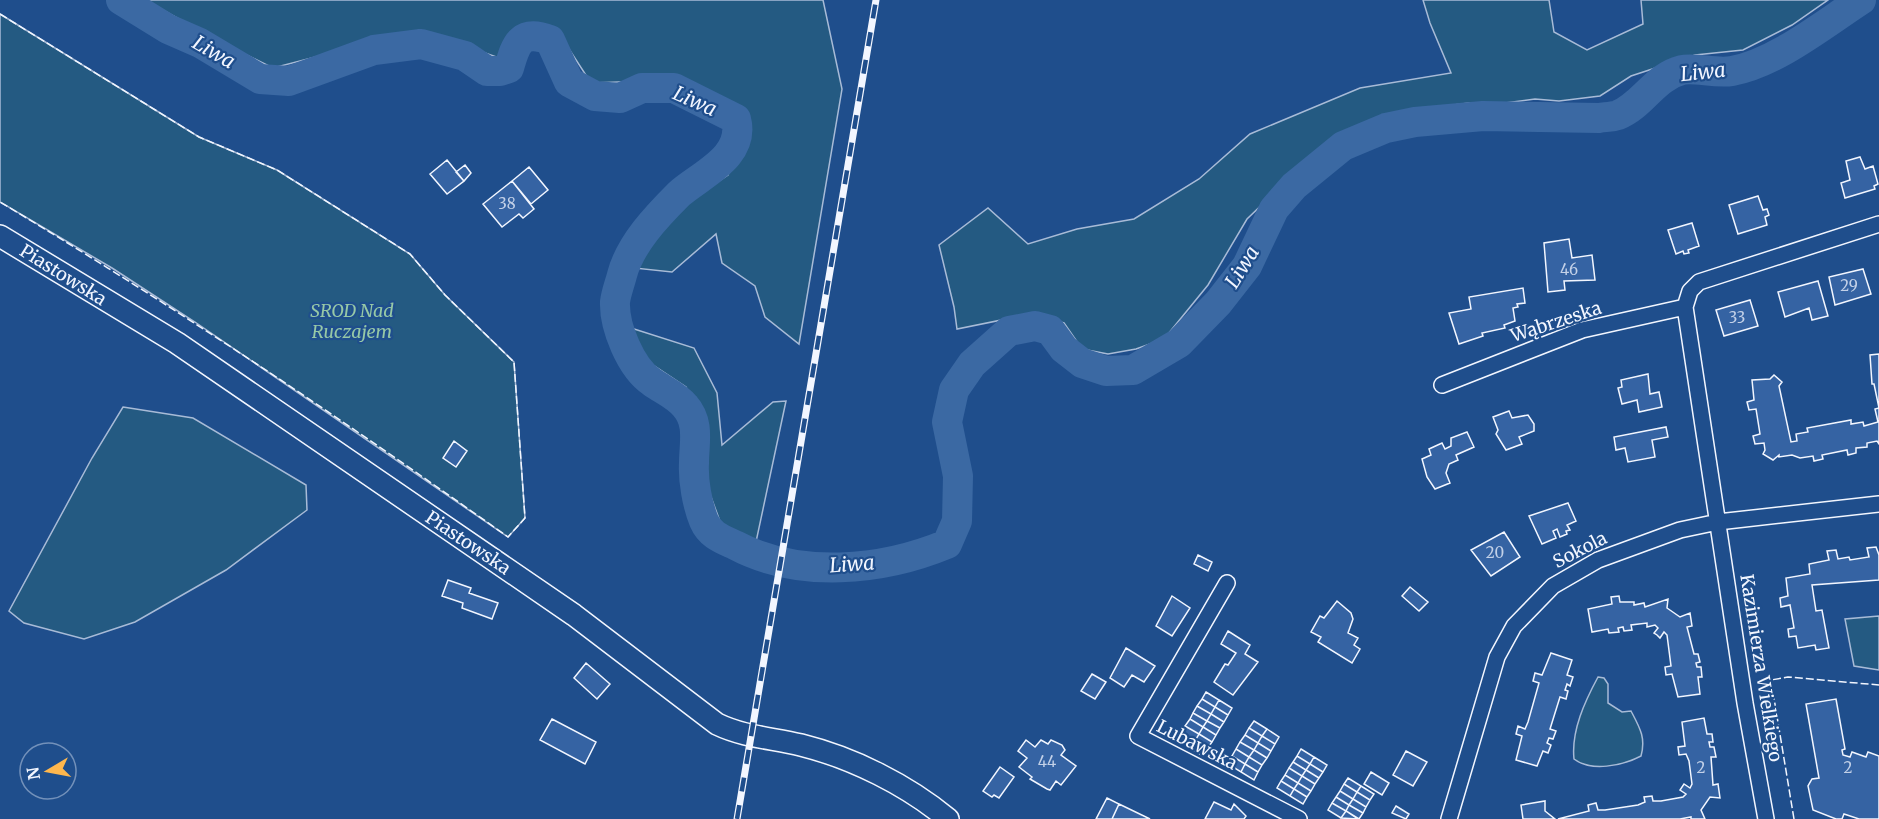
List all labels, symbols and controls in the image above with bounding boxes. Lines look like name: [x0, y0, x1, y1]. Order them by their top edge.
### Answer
water label: Liwa: [189, 29, 240, 74]
water label: Liwa: [1679, 57, 1727, 86]
water label: Liwa: [670, 80, 721, 121]
house number: 38: [498, 194, 516, 213]
street label: Piastowska: [16, 239, 111, 310]
water label: Liwa: [1219, 241, 1264, 292]
house number: 46: [1560, 260, 1578, 279]
house number: 29: [1840, 276, 1858, 295]
street label: Wąbrzeska: [1506, 296, 1605, 347]
park label: SROD Nad Ruczajem: [310, 299, 394, 343]
house number: 33: [1729, 308, 1745, 327]
street label: Piastowska: [421, 506, 516, 580]
street label: Sokola: [1549, 526, 1611, 573]
house number: 20: [1486, 543, 1504, 562]
water label: Liwa: [829, 549, 875, 578]
street label: Kazimierza Wielkiego: [1735, 572, 1788, 763]
street label: Lubawska: [1153, 714, 1242, 775]
north arrow: [18, 741, 78, 801]
house number: 44: [1038, 752, 1056, 771]
house number: 2: [1697, 758, 1706, 777]
house number: 2: [1844, 758, 1853, 777]
text: N: [22, 765, 44, 782]

